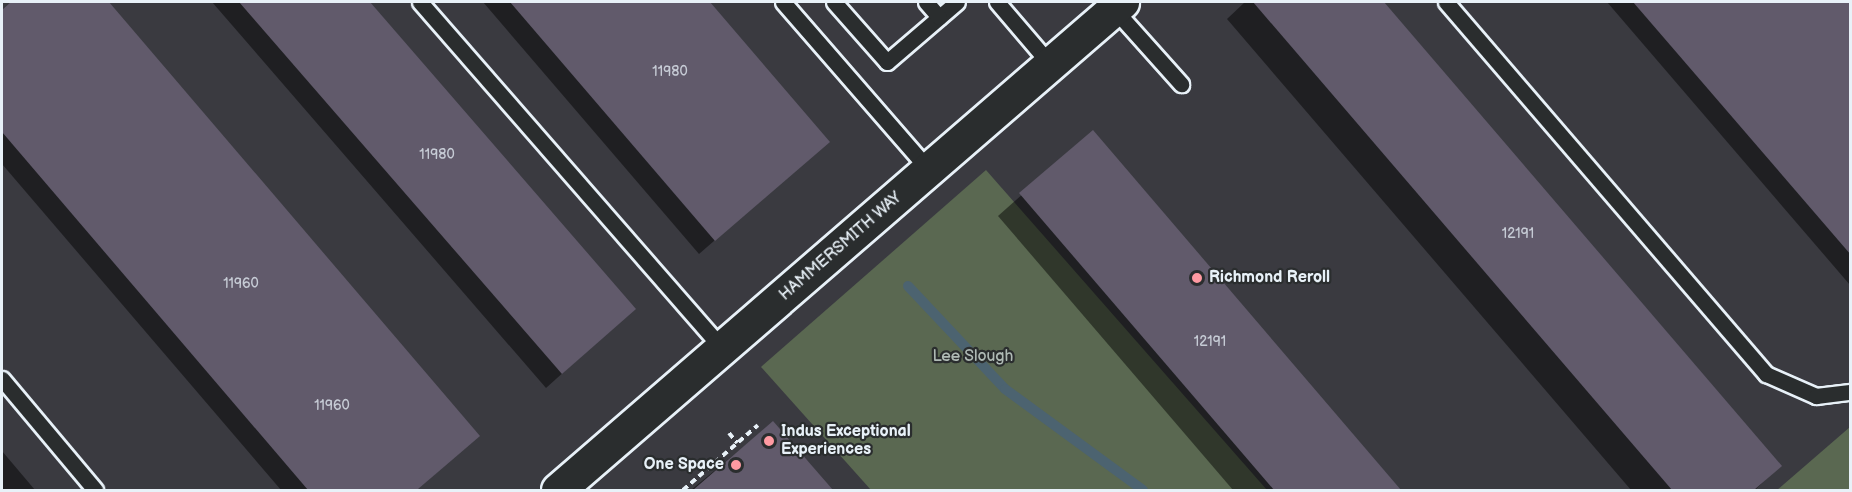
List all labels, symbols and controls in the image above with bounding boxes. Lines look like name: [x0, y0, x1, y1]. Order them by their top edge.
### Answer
house number: 11980: [652, 64, 688, 80]
house number: 11980: [419, 147, 455, 163]
street label: HAMMERSMITH WAY: [776, 189, 906, 305]
house number: 12191: [1502, 226, 1534, 242]
place label: Richmond Reroll: [1209, 268, 1330, 288]
marker: Richmond Reroll: [1190, 271, 1204, 285]
house number: 11960: [223, 276, 259, 292]
house number: 12191: [1194, 334, 1226, 350]
park label: Lee Slough: [932, 347, 1014, 367]
house number: 11960: [314, 398, 350, 414]
place label: Indus Exceptional Experiences: [781, 422, 911, 460]
marker: Indus Exceptional Experiences: [762, 434, 776, 448]
place label: One Space: [644, 455, 724, 475]
marker: One Space: [729, 458, 743, 472]

